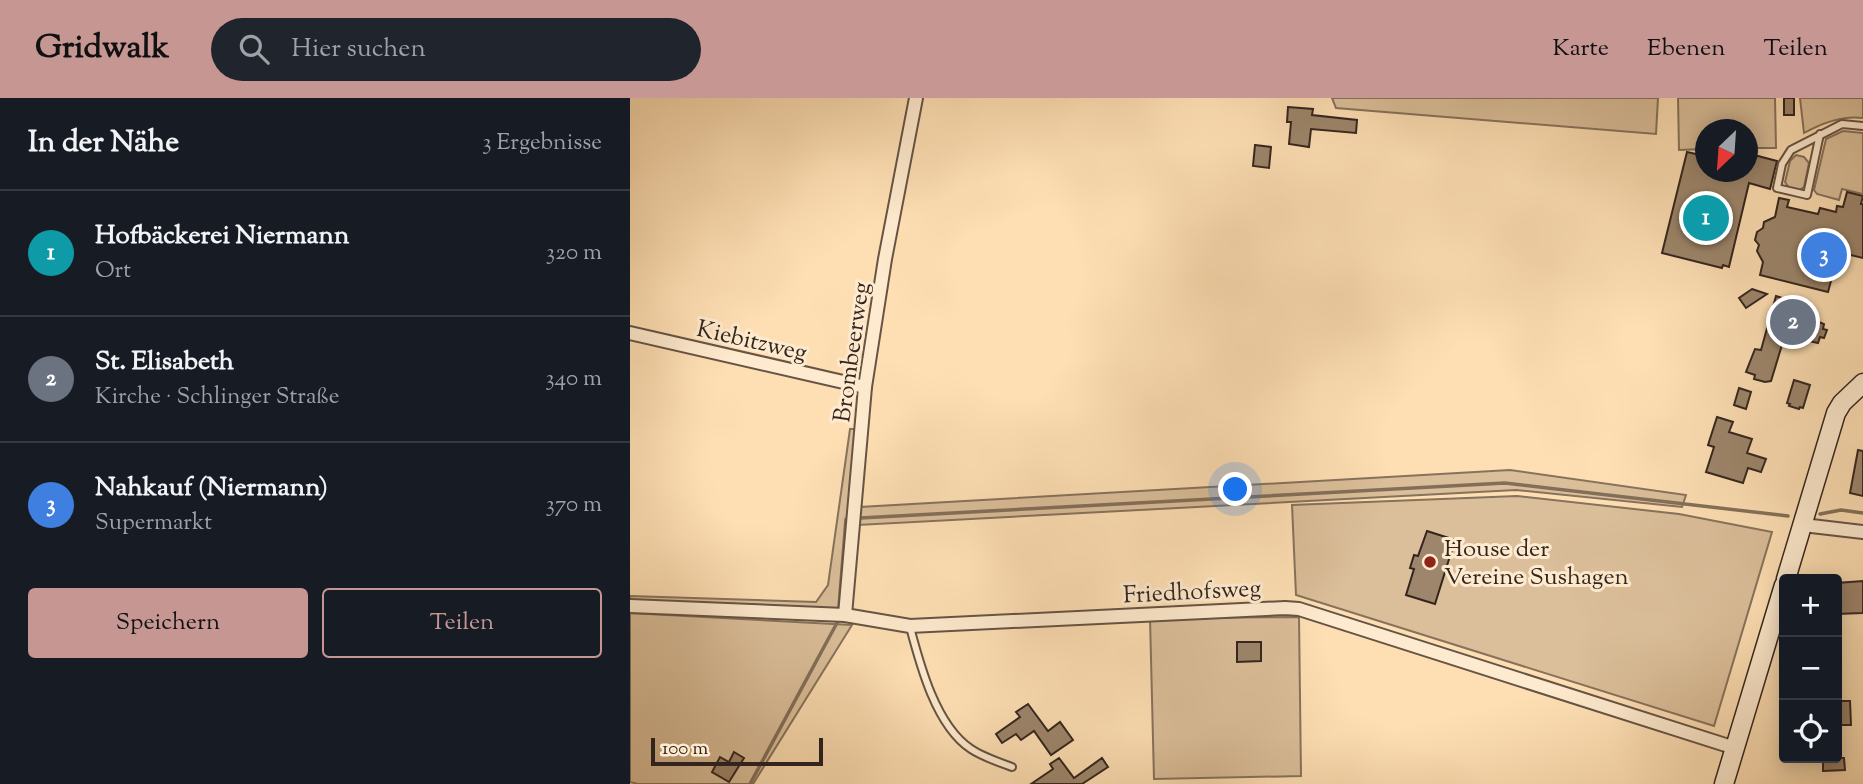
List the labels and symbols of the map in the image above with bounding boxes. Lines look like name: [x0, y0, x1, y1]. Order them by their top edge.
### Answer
north arrow: [1695, 119, 1758, 182]
pin: 1: [1683, 192, 1729, 244]
pin: 3: [1801, 229, 1847, 281]
street label: Brombeerweg: [826, 280, 880, 425]
pin: 2: [1770, 296, 1816, 348]
street label: Kiebitzweg: [693, 313, 810, 371]
your location: [1218, 472, 1252, 506]
place label: House der Vereine Sushagen: [1444, 533, 1629, 595]
marker: House der Vereine Sushagen: [1422, 554, 1438, 570]
street label: Friedhofsweg: [1122, 572, 1262, 614]
scale bar: [651, 735, 822, 767]

